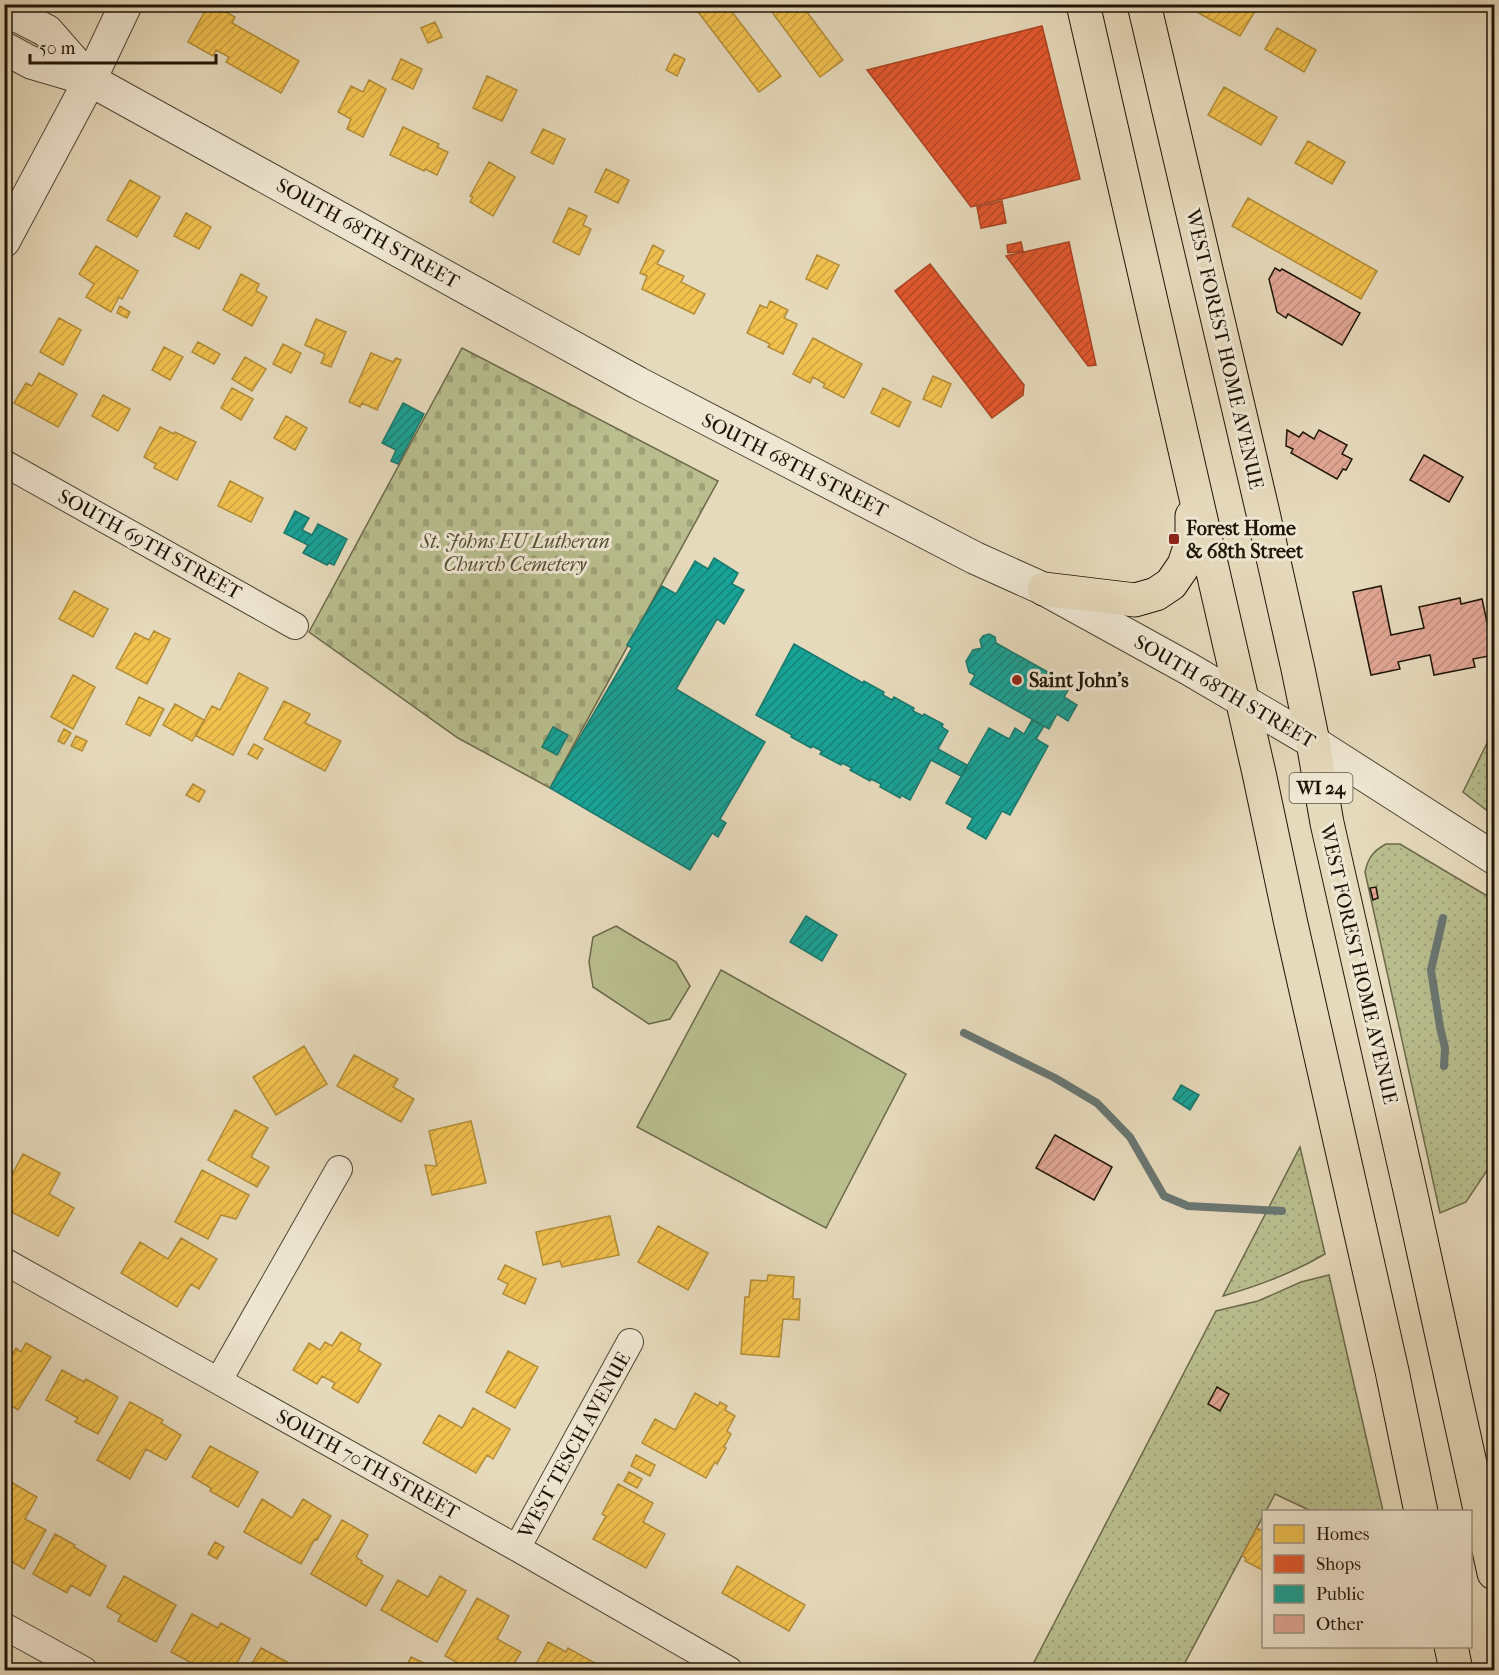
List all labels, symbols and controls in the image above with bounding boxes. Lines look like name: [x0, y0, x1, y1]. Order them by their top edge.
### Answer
scale bar: [30, 27, 216, 65]
text: 50 m: [39, 38, 76, 59]
street label: SOUTH 68TH STREET: [272, 174, 464, 294]
street label: WEST FOREST HOME AVENUE: [1181, 206, 1268, 492]
street label: SOUTH 68TH STREET: [698, 409, 892, 523]
street label: SOUTH 69TH STREET: [54, 484, 246, 605]
place label: Forest Home & 68th Street: [1185, 517, 1304, 563]
park label: St. Johns EU Lutheran Church Cemetery: [419, 530, 610, 576]
marker: Forest Home & 68th Street: [1167, 532, 1181, 546]
street label: SOUTH 68TH STREET: [1130, 630, 1320, 753]
place label: Saint John's: [1029, 669, 1129, 692]
marker: Saint John's: [1010, 673, 1024, 687]
road number: WI 24: [1290, 773, 1352, 803]
street label: WEST FOREST HOME AVENUE: [1315, 821, 1402, 1107]
street label: WEST TESCH AVENUE: [513, 1348, 635, 1543]
street label: SOUTH 70TH STREET: [272, 1405, 464, 1525]
legend: [1262, 1510, 1472, 1648]
text: Homes: [1316, 1524, 1370, 1545]
text: Shops: [1316, 1554, 1361, 1575]
text: Public: [1316, 1584, 1364, 1605]
text: Other: [1316, 1614, 1364, 1635]

